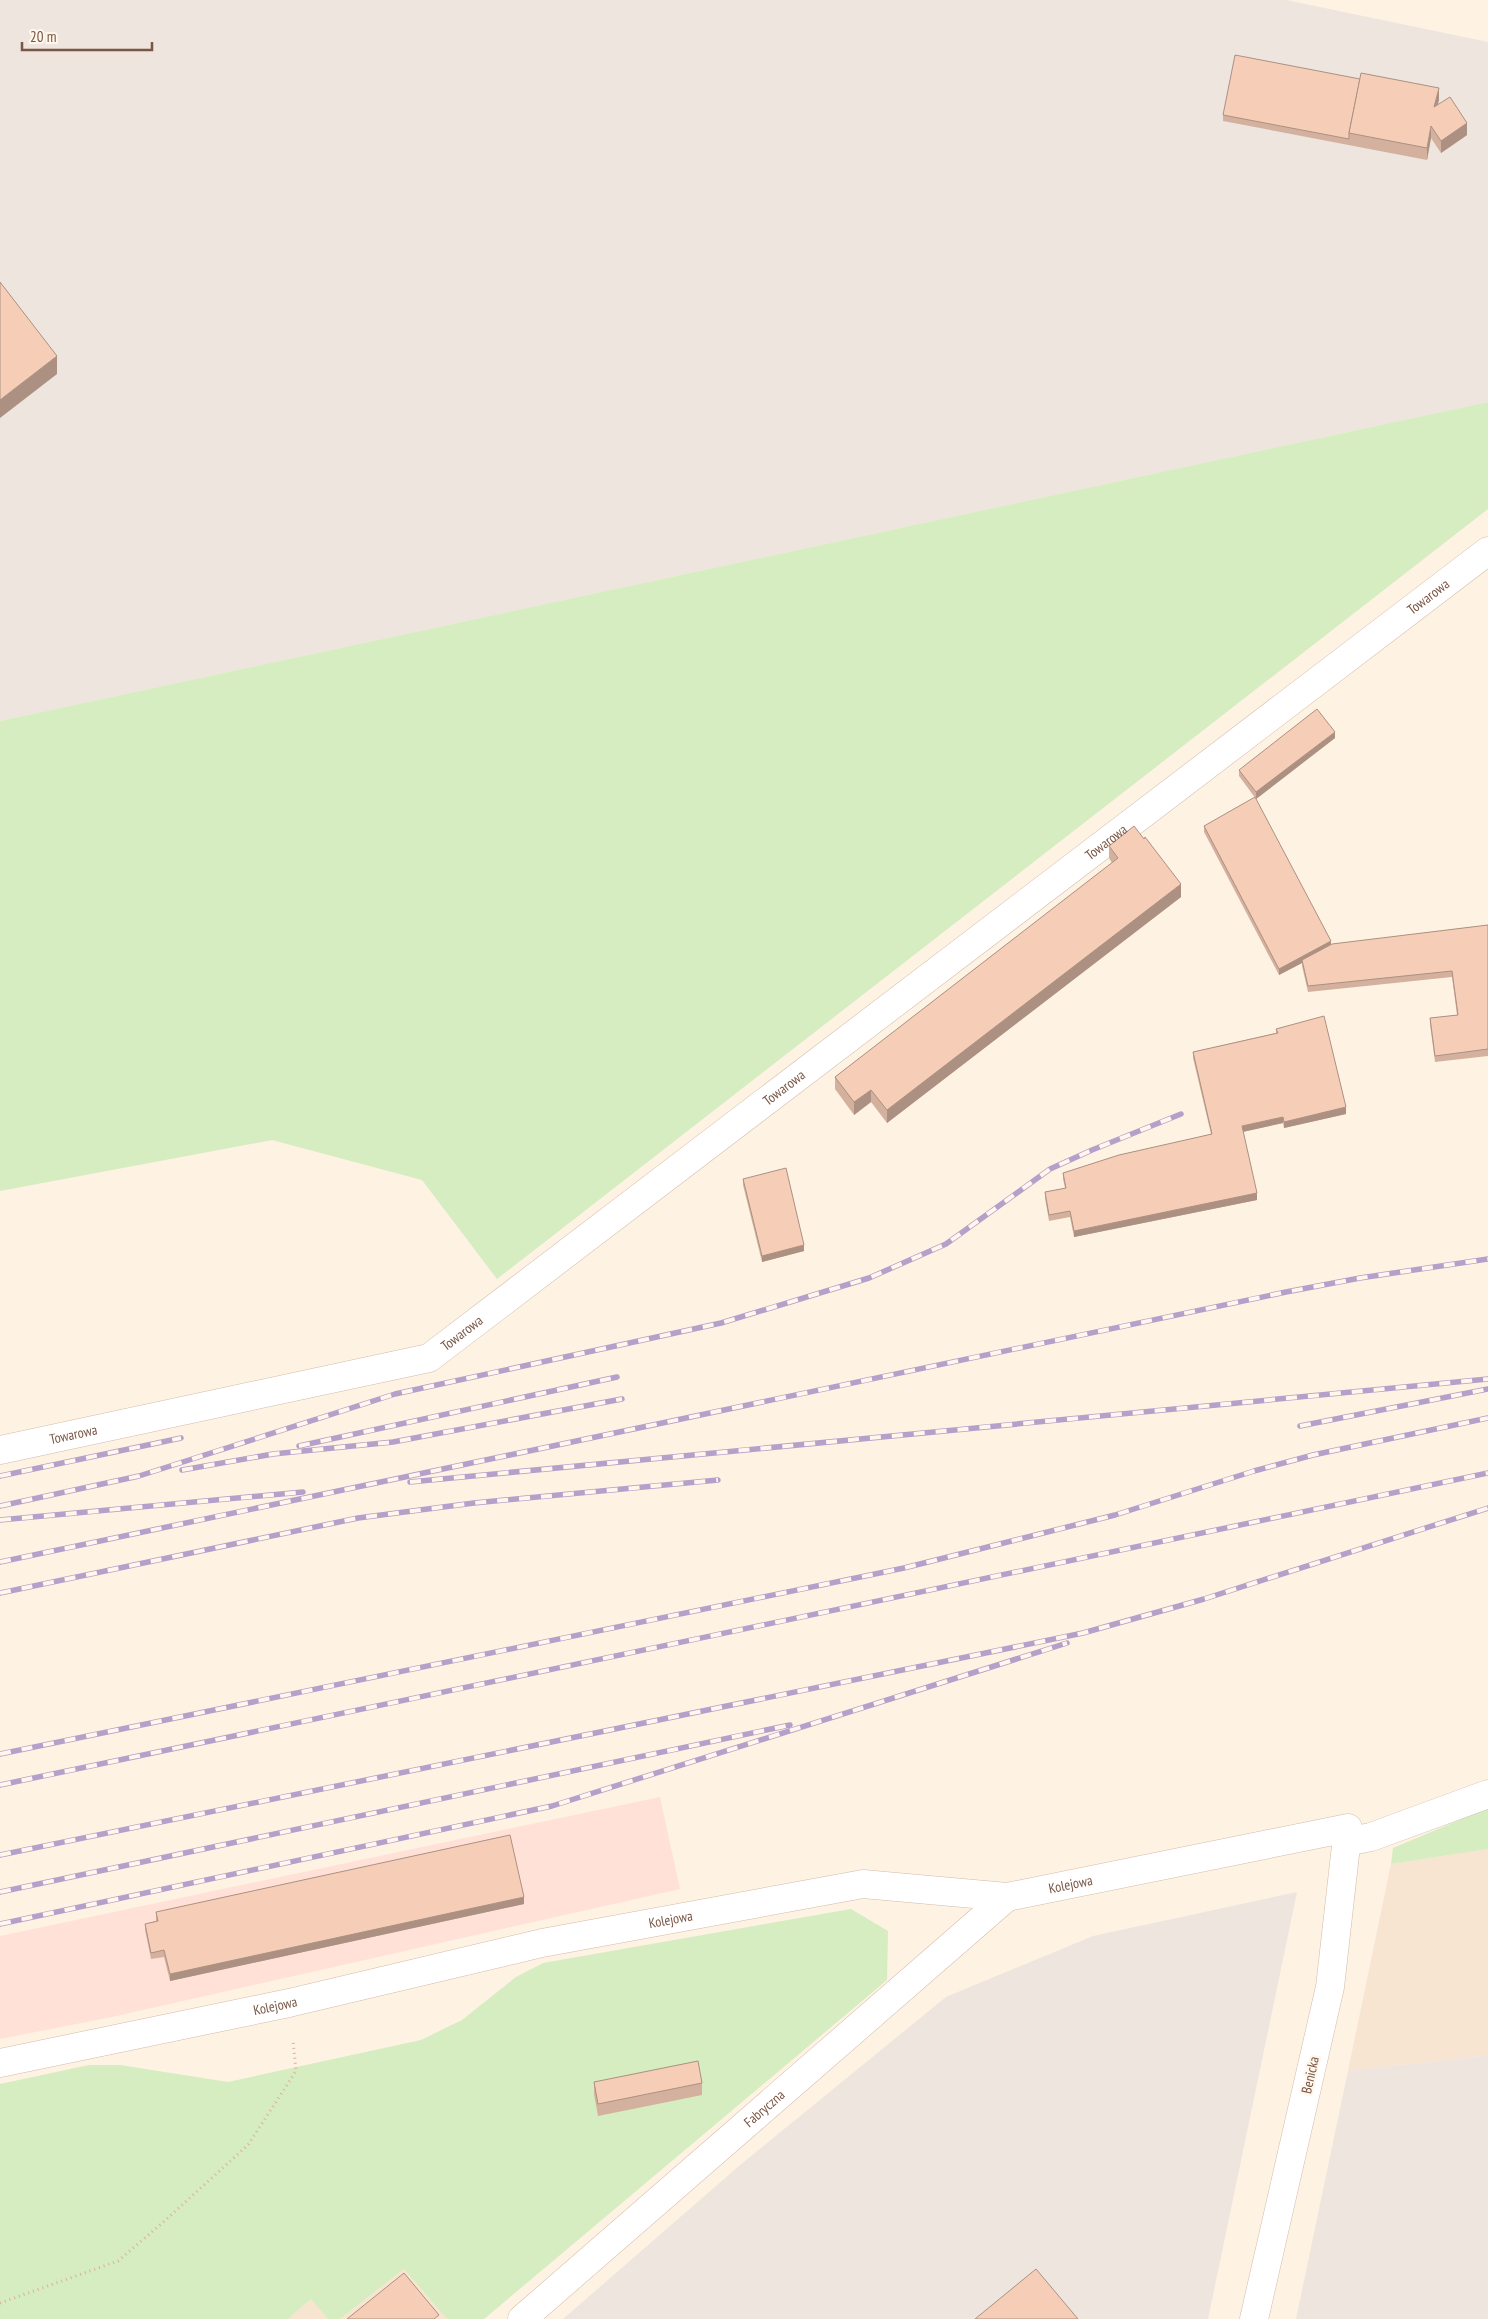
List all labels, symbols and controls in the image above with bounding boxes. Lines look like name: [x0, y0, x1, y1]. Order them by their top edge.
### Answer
scale bar: [22, 20, 152, 52]
text: 20 m: [30, 27, 56, 46]
street label: Towarowa: [1404, 575, 1453, 618]
street label: Towarowa: [1081, 820, 1131, 864]
street label: Towarowa: [759, 1066, 809, 1109]
street label: Towarowa: [437, 1311, 486, 1355]
street label: Towarowa: [48, 1420, 99, 1448]
street label: Kolejowa: [1047, 1871, 1094, 1897]
street label: Kolejowa: [647, 1906, 694, 1932]
street label: Kolejowa: [252, 1992, 299, 2019]
street label: Benicka: [1297, 2055, 1323, 2095]
street label: Fabryczna: [740, 2086, 788, 2131]

